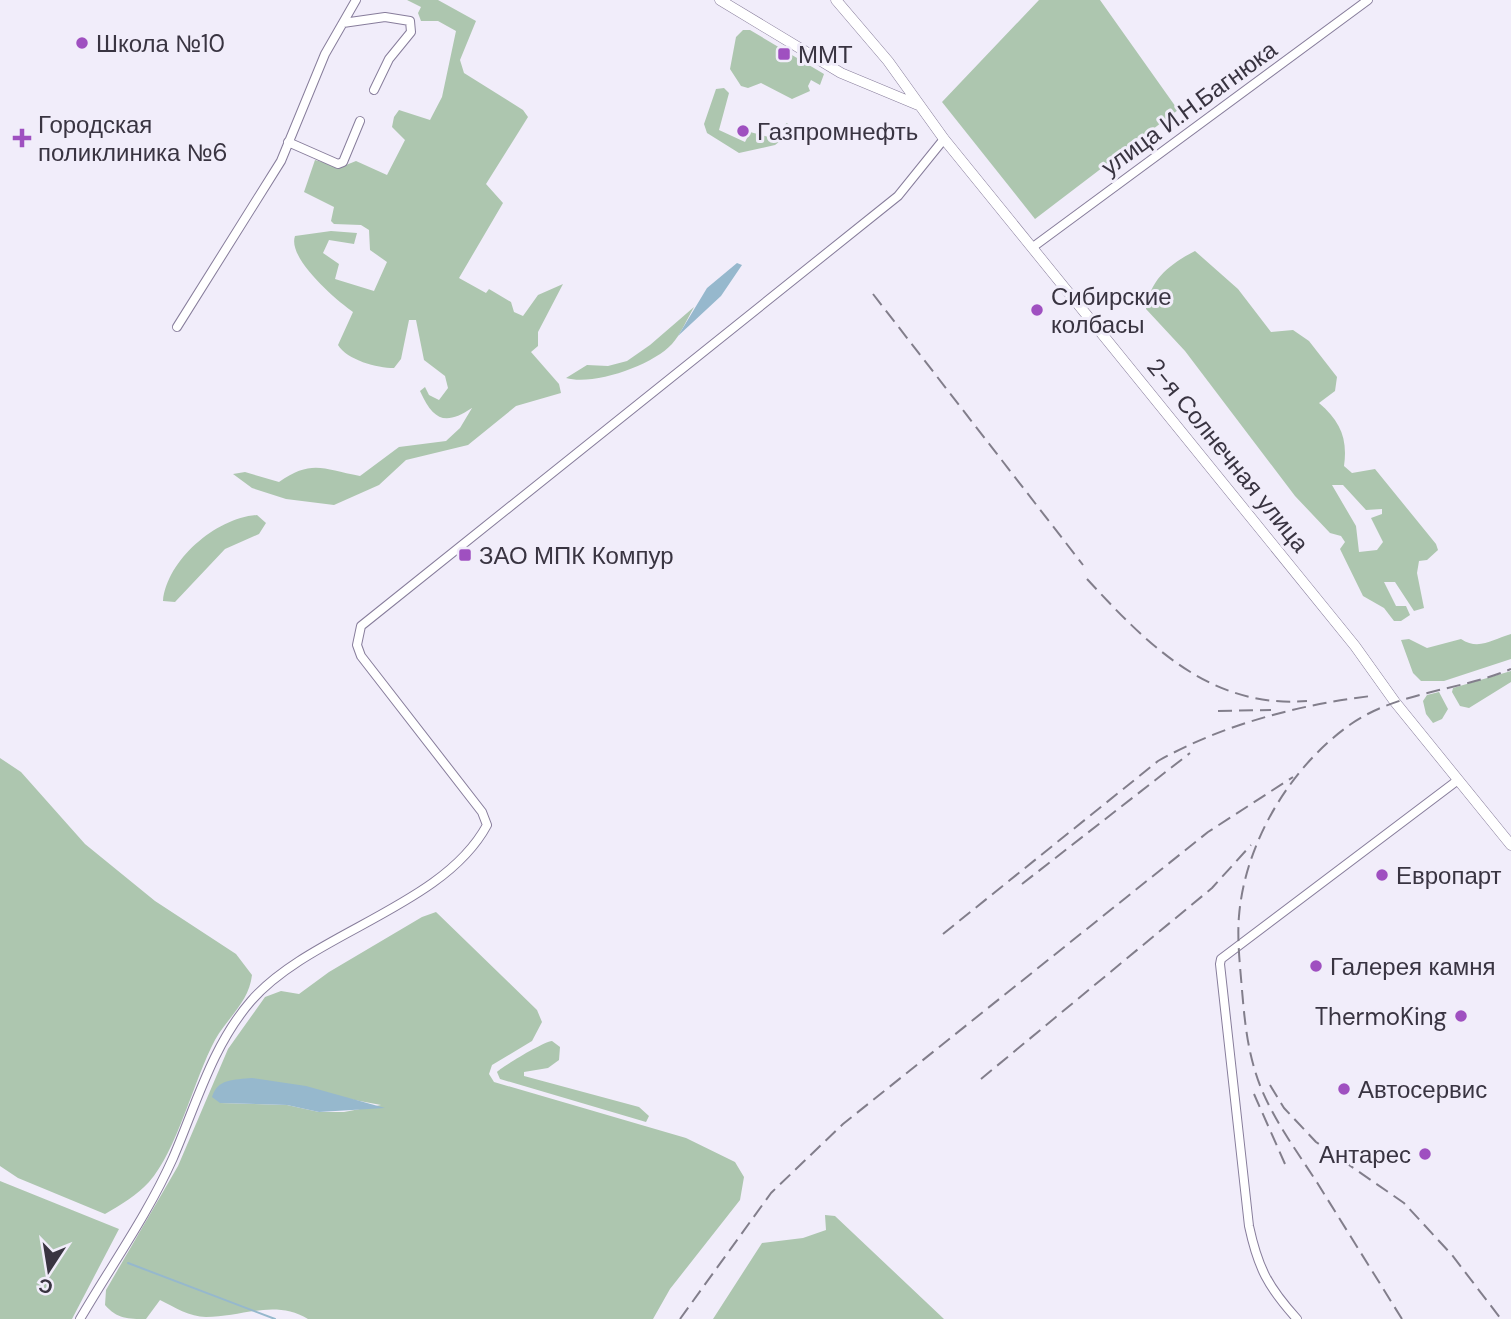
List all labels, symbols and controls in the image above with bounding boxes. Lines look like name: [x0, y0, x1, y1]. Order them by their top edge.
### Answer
place label: Школа №10: [96, 28, 225, 59]
street label: улица И.Н.Багнюка: [1095, 33, 1284, 182]
marker: Школа №10: [74, 35, 90, 51]
place label: ММТ: [798, 39, 853, 70]
marker: ММТ: [776, 46, 792, 62]
place label: Городская поликлиника №6: [38, 109, 228, 168]
place label: Газпромнефть: [757, 116, 918, 147]
marker: Газпромнефть: [735, 123, 751, 139]
marker: Городская поликлиника №6: [12, 128, 32, 148]
place label: Сибирские колбасы: [1051, 281, 1172, 340]
marker: Сибирские колбасы: [1029, 302, 1045, 318]
street label: 2-я Солнечная улица: [1140, 352, 1316, 559]
place label: ЗАО МПК Компур: [479, 540, 674, 571]
marker: ЗАО МПК Компур: [457, 547, 473, 563]
place label: Европарт: [1396, 860, 1502, 891]
marker: Европарт: [1374, 867, 1390, 883]
place label: Галерея камня: [1330, 951, 1496, 982]
marker: Галерея камня: [1308, 958, 1324, 974]
place label: ThermoKing: [1315, 1001, 1447, 1032]
marker: ThermoKing: [1453, 1008, 1469, 1024]
place label: Автосервис: [1358, 1074, 1487, 1105]
marker: Автосервис: [1336, 1081, 1352, 1097]
place label: Антарес: [1319, 1139, 1411, 1170]
marker: Антарес: [1417, 1146, 1433, 1162]
north arrow: [14, 1235, 84, 1305]
text: С: [36, 1272, 55, 1300]

